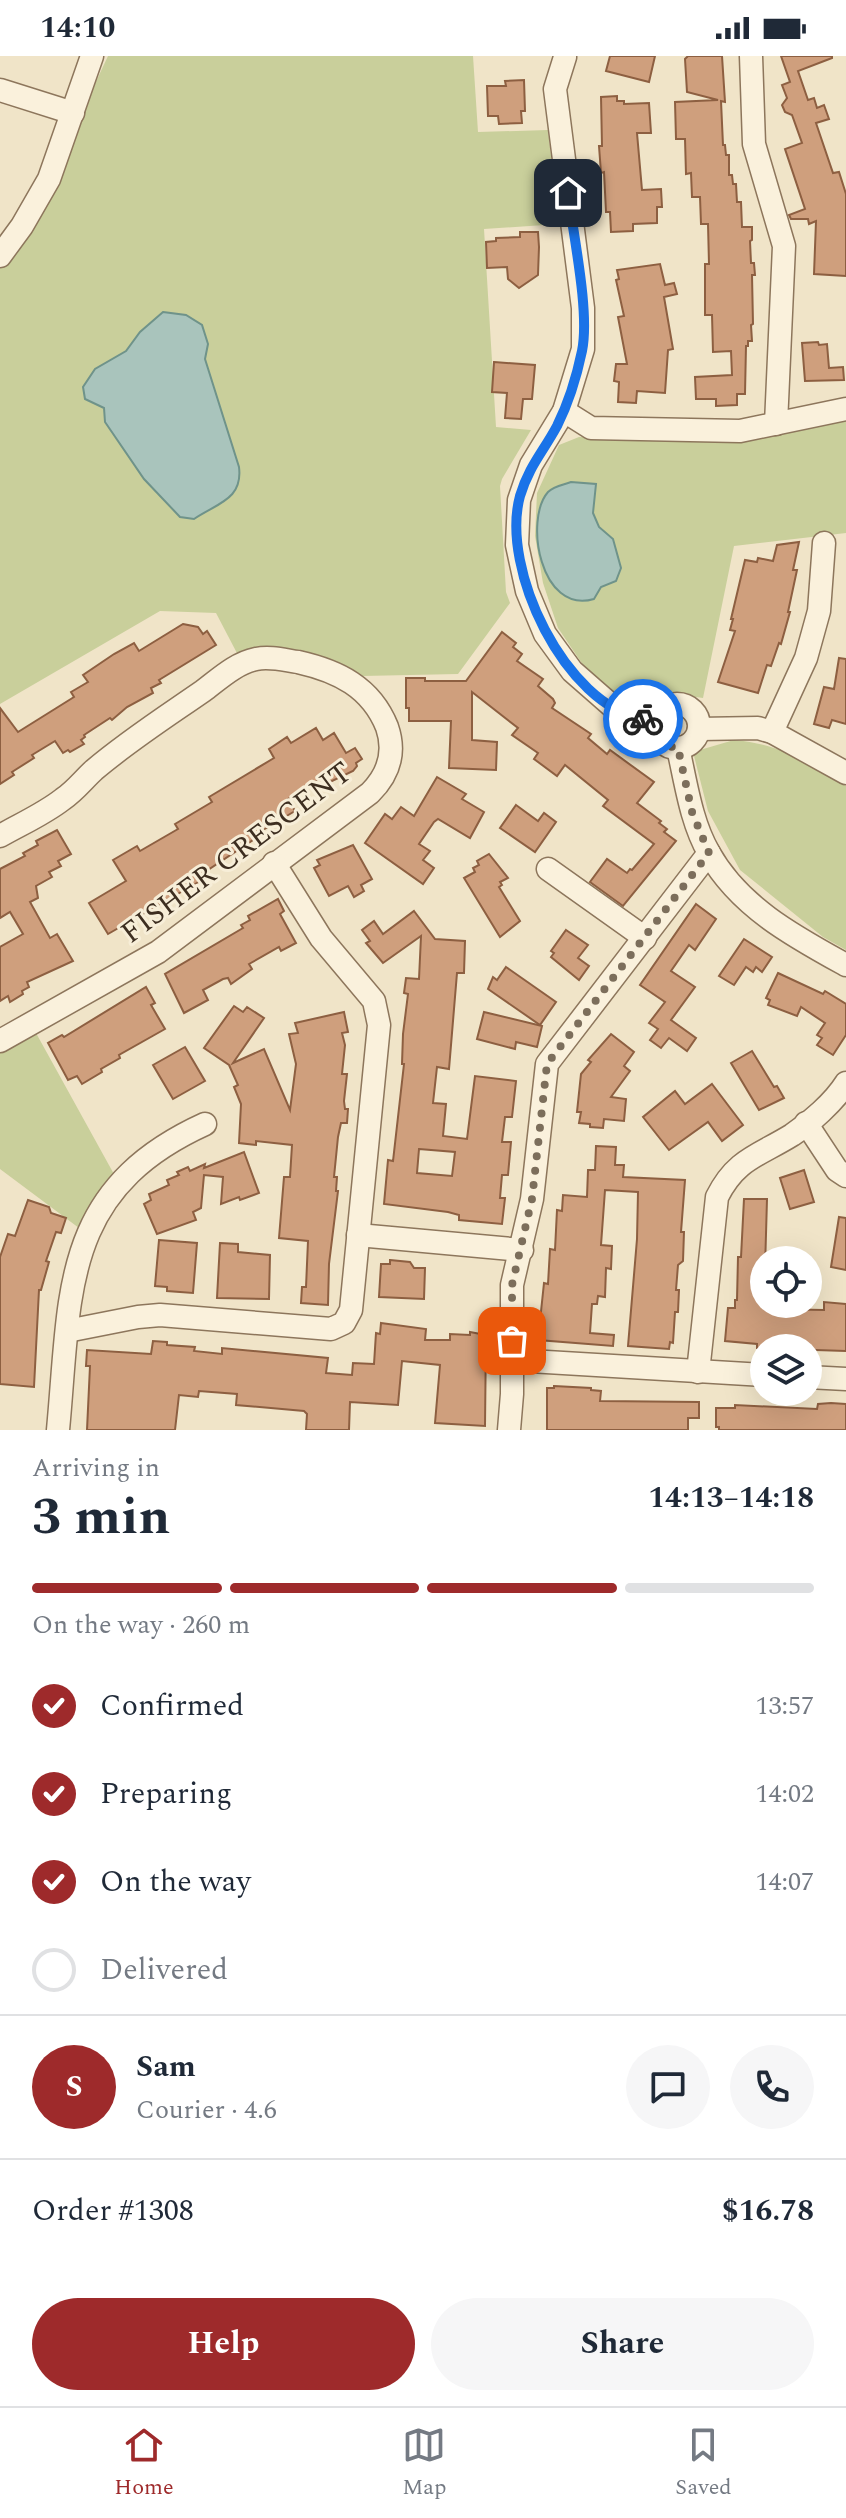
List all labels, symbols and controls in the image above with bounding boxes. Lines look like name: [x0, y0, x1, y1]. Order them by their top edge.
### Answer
text: 14:10: [40, 5, 115, 51]
pin: [534, 159, 602, 227]
icon: home: [546, 171, 590, 215]
courier: [603, 679, 683, 759]
icon: bike: [621, 697, 665, 741]
street label: FISHER CRESCENT: [111, 750, 362, 955]
map controls: [750, 1246, 822, 1406]
button: locate: [750, 1246, 822, 1318]
pin: [478, 1307, 546, 1375]
icon: bag: [490, 1319, 534, 1363]
button: layers: [750, 1334, 822, 1406]
text: Arriving in: [32, 1448, 160, 1488]
text: 14:13–14:18: [648, 1475, 814, 1521]
text: 3 min: [32, 1478, 170, 1557]
text: On the way · 260 m: [32, 1605, 250, 1645]
text: Confirmed: [100, 1683, 244, 1729]
icon: check: [32, 1684, 76, 1728]
text: 13:57: [755, 1686, 814, 1726]
text: Preparing: [100, 1771, 232, 1817]
icon: check: [32, 1772, 76, 1816]
text: 14:02: [755, 1774, 814, 1814]
text: On the way: [100, 1859, 251, 1905]
icon: check: [32, 1860, 76, 1904]
text: 14:07: [755, 1862, 814, 1902]
text: Delivered: [100, 1947, 228, 1993]
text: Sam: [136, 2044, 196, 2090]
button: chat: [626, 2045, 710, 2129]
button: phone: [730, 2045, 814, 2129]
text: S: [65, 2064, 83, 2110]
text: Courier · 4.6: [136, 2090, 277, 2130]
text: Order #1308: [32, 2188, 194, 2234]
text: $16.78: [722, 2188, 814, 2234]
button: Help: [32, 2298, 415, 2390]
button: Share: [431, 2298, 814, 2390]
tab: Home: [114, 2423, 174, 2504]
tab: Map: [402, 2423, 447, 2504]
tab: Saved: [675, 2423, 732, 2504]

